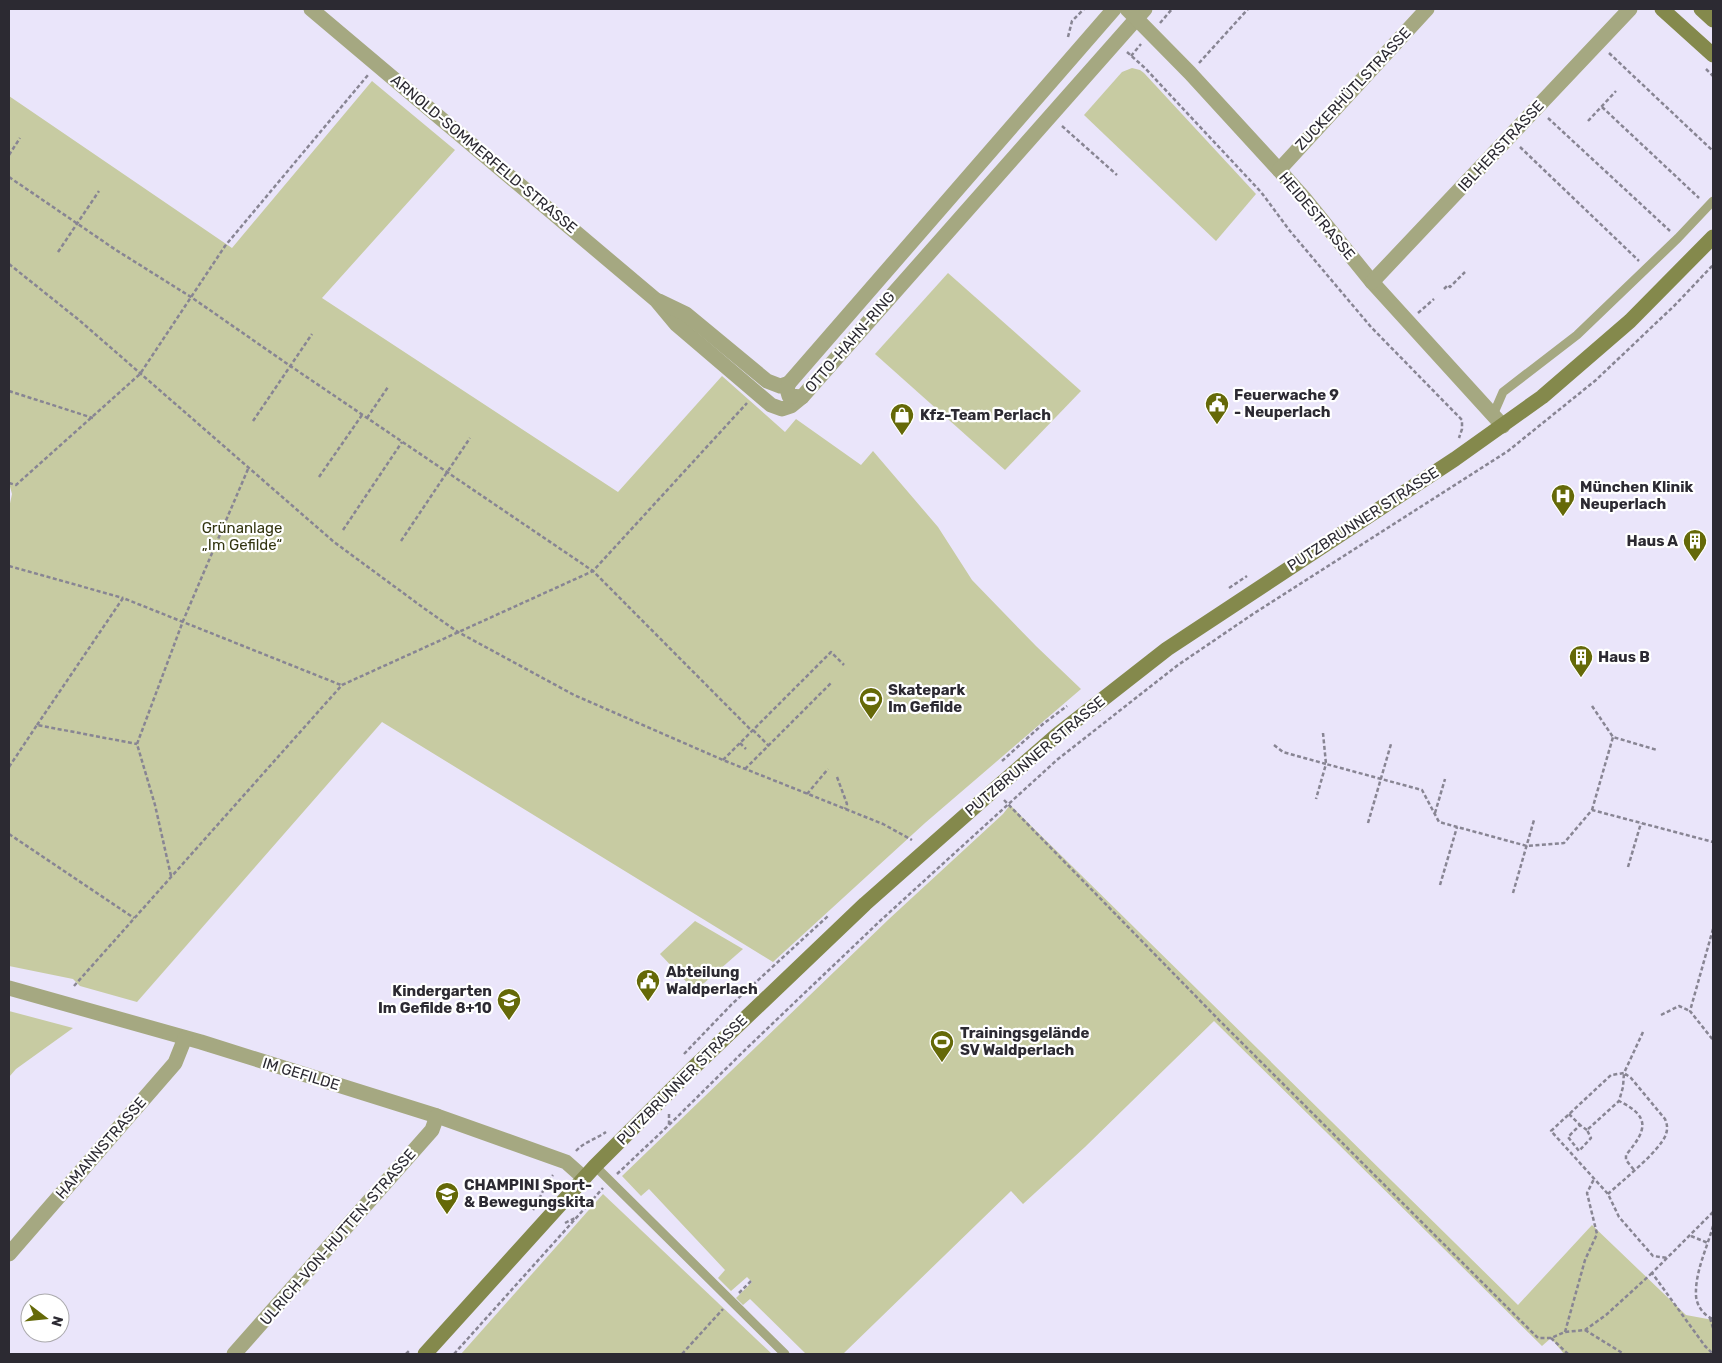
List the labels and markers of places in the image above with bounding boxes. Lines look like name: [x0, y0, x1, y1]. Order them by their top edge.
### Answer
place label: Feuerwache 9 - Neuperlach: [1234, 386, 1339, 421]
public building icon: Feuerwache 9 - Neuperlach: [1204, 391, 1230, 425]
shop icon: Kfz-Team Perlach: [889, 402, 915, 436]
place label: Kfz-Team Perlach: [920, 406, 1051, 424]
place label: München Klinik Neuperlach: [1580, 478, 1693, 513]
hospital icon: München Klinik Neuperlach: [1550, 483, 1576, 517]
building icon: Haus A: [1682, 528, 1708, 562]
place label: Haus A: [1627, 532, 1678, 550]
building icon: Haus B: [1568, 644, 1594, 678]
place label: Haus B: [1598, 648, 1650, 666]
place label: Skatepark Im Gefilde: [888, 681, 965, 716]
sports icon: Skatepark Im Gefilde: [858, 686, 884, 720]
place label: Abteilung Waldperlach: [666, 963, 758, 998]
public building icon: Abteilung Waldperlach: [635, 968, 661, 1002]
place label: Kindergarten Im Gefilde 8+10: [378, 982, 492, 1017]
school or university icon: Kindergarten Im Gefilde 8+10: [496, 987, 522, 1021]
place label: Trainingsgelände SV Waldperlach: [960, 1024, 1090, 1059]
sports icon: Trainingsgelände SV Waldperlach: [929, 1029, 955, 1063]
place label: CHAMPINI Sport- & Bewegungskita: [464, 1176, 594, 1211]
school or university icon: CHAMPINI Sport- & Bewegungskita: [434, 1181, 460, 1215]

